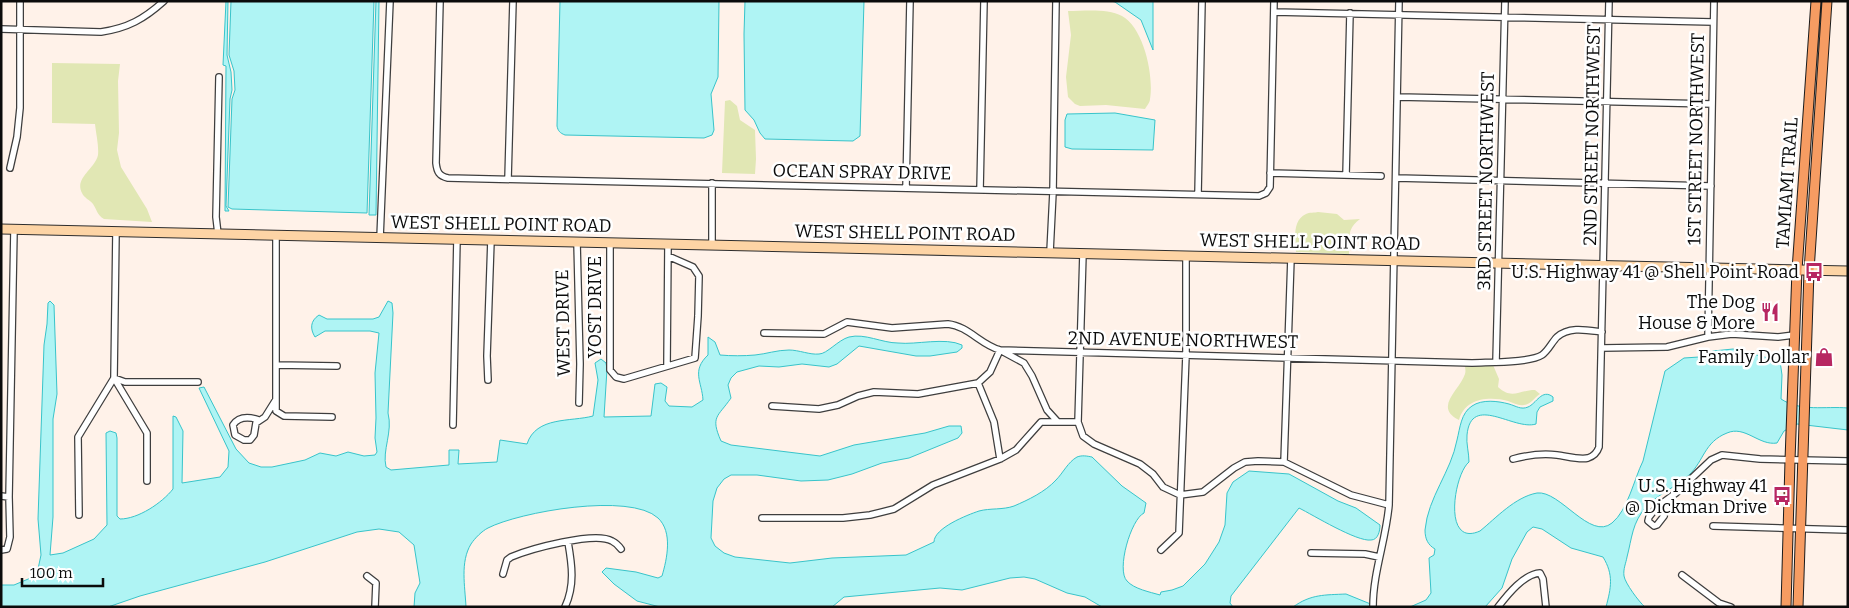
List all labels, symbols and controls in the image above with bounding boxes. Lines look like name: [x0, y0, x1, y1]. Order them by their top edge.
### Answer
street label: 2ND STREET NORTHWEST: [1579, 24, 1605, 246]
street label: 1ST STREET NORTHWEST: [1683, 32, 1709, 245]
street label: 3RD STREET NORTHWEST: [1473, 71, 1499, 291]
street label: TAMIAMI TRAIL: [1771, 117, 1803, 249]
street label: OCEAN SPRAY DRIVE: [772, 159, 952, 185]
street label: WEST SHELL POINT ROAD: [390, 211, 612, 237]
street label: WEST SHELL POINT ROAD: [794, 220, 1016, 246]
street label: WEST SHELL POINT ROAD: [1199, 229, 1421, 255]
street label: YOST DRIVE: [584, 256, 606, 358]
place label: U.S. Highway 41 @ Shell Point Road: [1511, 261, 1799, 283]
bus stop icon: U.S. Highway 41 @ Shell Point Road: [1803, 261, 1825, 283]
street label: WEST DRIVE: [551, 269, 575, 377]
place label: The Dog House & More: [1638, 291, 1755, 334]
restaurant icon: The Dog House & More: [1759, 301, 1781, 323]
street label: 2ND AVENUE NORTHWEST: [1068, 327, 1299, 353]
place label: Family Dollar: [1698, 346, 1809, 368]
shop icon: Family Dollar: [1813, 346, 1835, 368]
place label: U.S. Highway 41 @ Dickman Drive: [1624, 475, 1768, 518]
bus stop icon: U.S. Highway 41 @ Dickman Drive: [1771, 485, 1793, 507]
scale bar: [22, 556, 104, 588]
text: 100 m: [30, 564, 73, 582]

